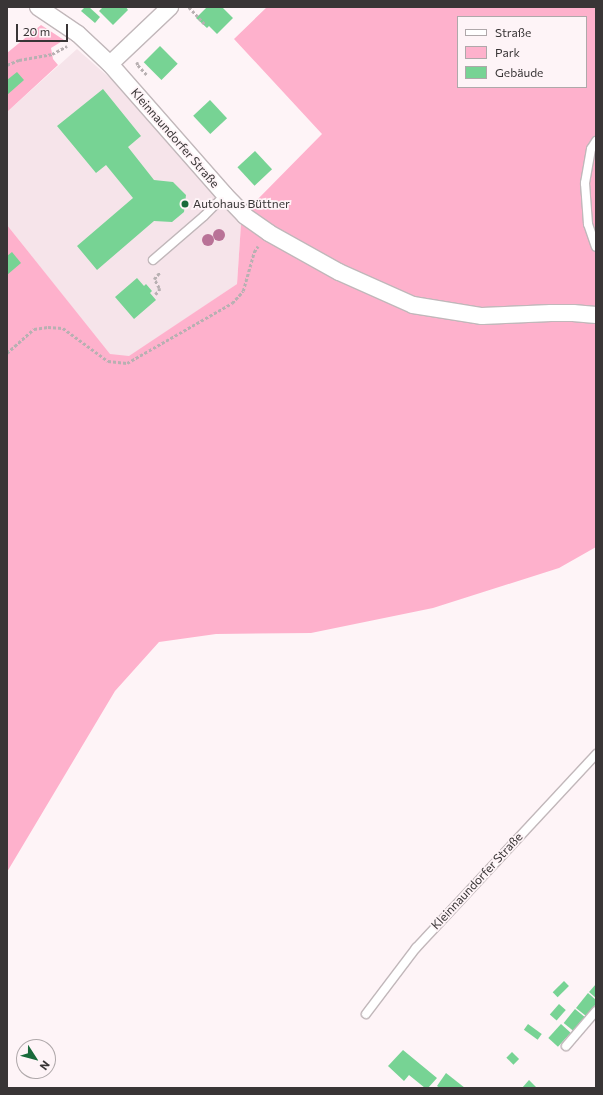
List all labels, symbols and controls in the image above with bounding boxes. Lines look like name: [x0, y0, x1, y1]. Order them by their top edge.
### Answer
scale bar: [18, 16, 70, 42]
legend: [457, 16, 587, 88]
text: 20 m: [23, 24, 50, 38]
text: Straße: [495, 25, 531, 39]
text: Park: [495, 45, 520, 59]
text: Gebäude: [495, 65, 543, 79]
street label: Kleinnaundorfer Straße: [128, 85, 222, 191]
place label: Autohaus Büttner: [193, 197, 290, 211]
marker: Autohaus Büttner: [180, 199, 190, 209]
street label: Kleinnaundorfer Straße: [428, 830, 526, 932]
north arrow: [16, 1039, 56, 1079]
text: N: [38, 1059, 53, 1073]

